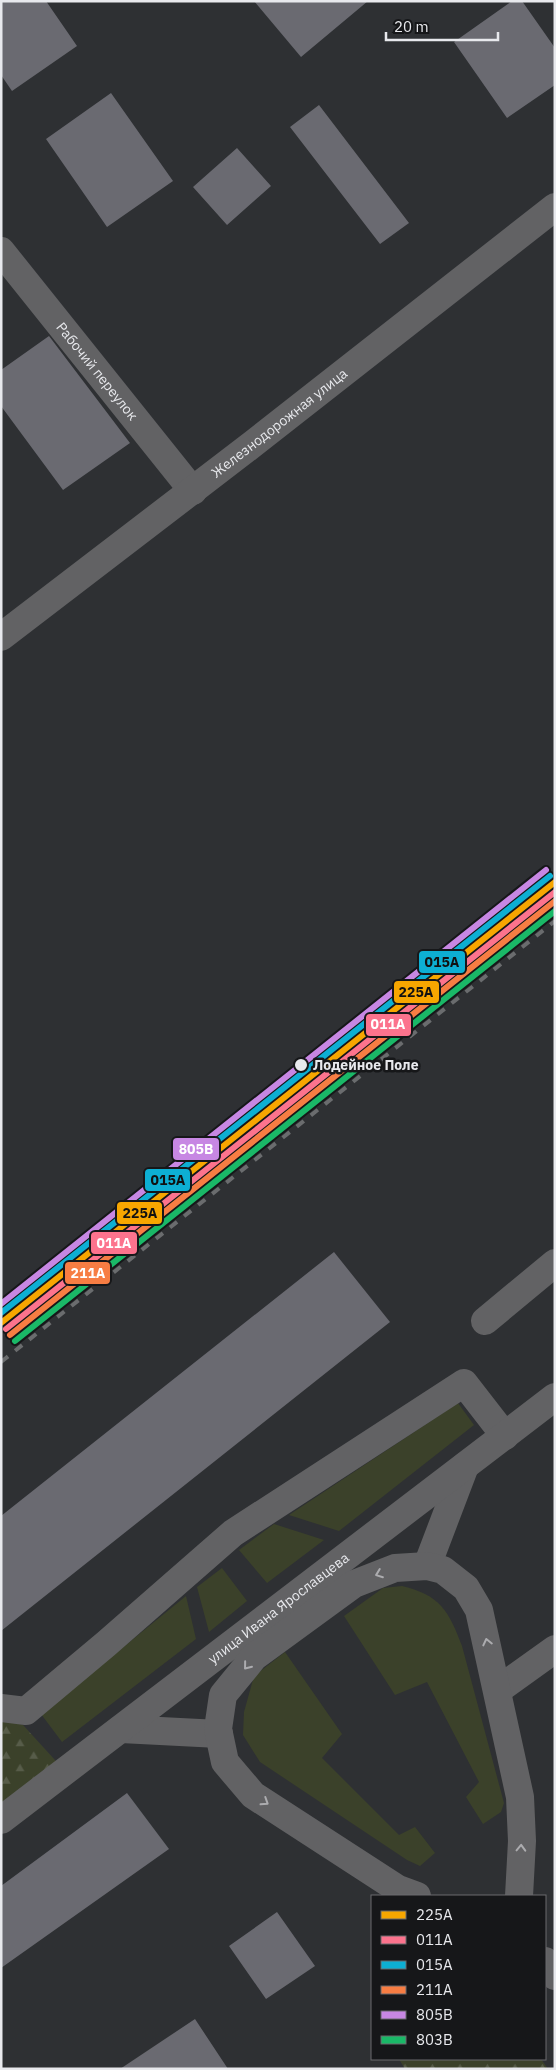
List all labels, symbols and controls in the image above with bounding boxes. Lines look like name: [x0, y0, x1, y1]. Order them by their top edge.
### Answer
scale bar: [386, 10, 498, 42]
text: 20 m: [394, 17, 429, 36]
street label: Рабочий переулок: [52, 319, 142, 424]
street label: Железнодорожная улица: [207, 364, 351, 482]
line badge: 015А: [418, 950, 466, 974]
text: 015А: [425, 953, 460, 971]
line badge: 225А: [393, 980, 440, 1004]
text: 225А: [399, 983, 434, 1001]
line badge: 011А: [365, 1013, 412, 1037]
text: 011А: [371, 1015, 406, 1033]
place label: Лодейное Поле: [313, 1056, 419, 1074]
marker: Лодейное Поле: [293, 1057, 309, 1073]
line badge: 805В: [172, 1137, 220, 1161]
text: 805В: [179, 1140, 213, 1158]
line badge: 015А: [144, 1168, 191, 1192]
text: 015А: [151, 1171, 186, 1189]
line badge: 225А: [116, 1201, 163, 1225]
text: 225А: [123, 1204, 158, 1222]
line badge: 011А: [90, 1231, 138, 1255]
text: 011А: [97, 1234, 132, 1252]
line badge: 211А: [64, 1261, 111, 1285]
text: 211А: [71, 1264, 106, 1282]
street label: улица Ивана Ярославцева: [204, 1548, 353, 1668]
one-way arrow: [375, 1568, 384, 1578]
one-way arrow: [482, 1638, 493, 1647]
one-way arrow: [243, 1661, 252, 1670]
one-way arrow: [259, 1796, 268, 1806]
one-way arrow: [516, 1843, 527, 1851]
legend: [371, 1895, 546, 2060]
text: 225А: [416, 1905, 453, 1924]
text: 011А: [416, 1930, 453, 1949]
text: 015А: [416, 1955, 453, 1974]
text: 211А: [416, 1980, 453, 1999]
text: 805В: [416, 2005, 453, 2024]
text: 803В: [416, 2030, 453, 2049]

